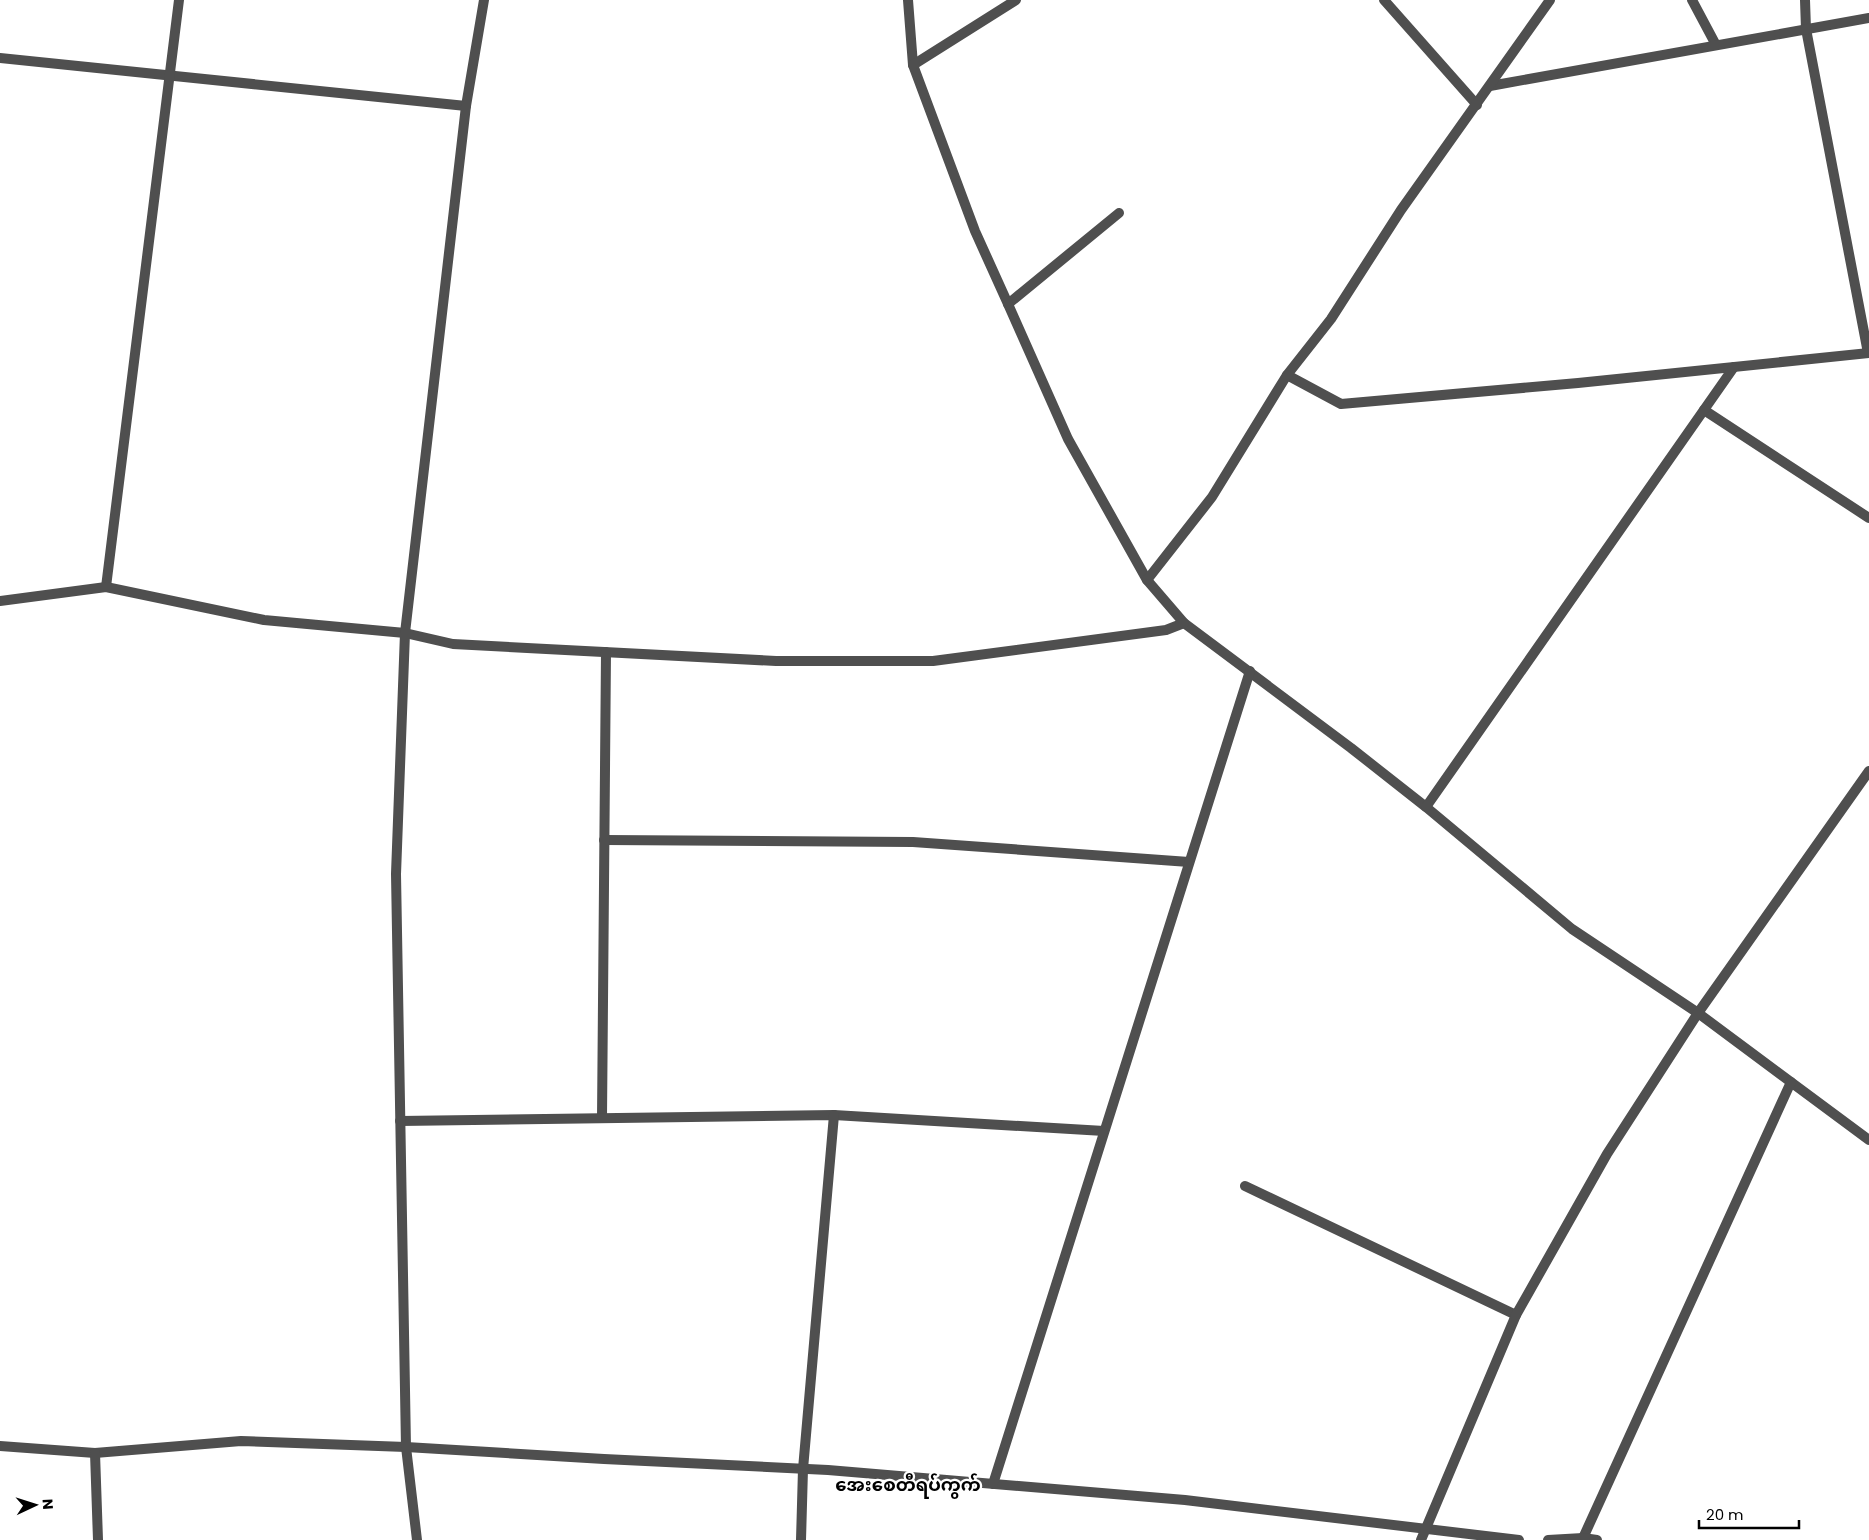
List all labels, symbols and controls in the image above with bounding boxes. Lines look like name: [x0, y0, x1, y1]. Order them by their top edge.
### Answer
district label: အေးစေတီရပ်ကွက်: [835, 1472, 981, 1499]
north arrow: [10, 1480, 60, 1530]
text: N: [38, 1498, 58, 1510]
scale bar: [1699, 1498, 1799, 1530]
text: 20 m: [1706, 1504, 1744, 1525]

